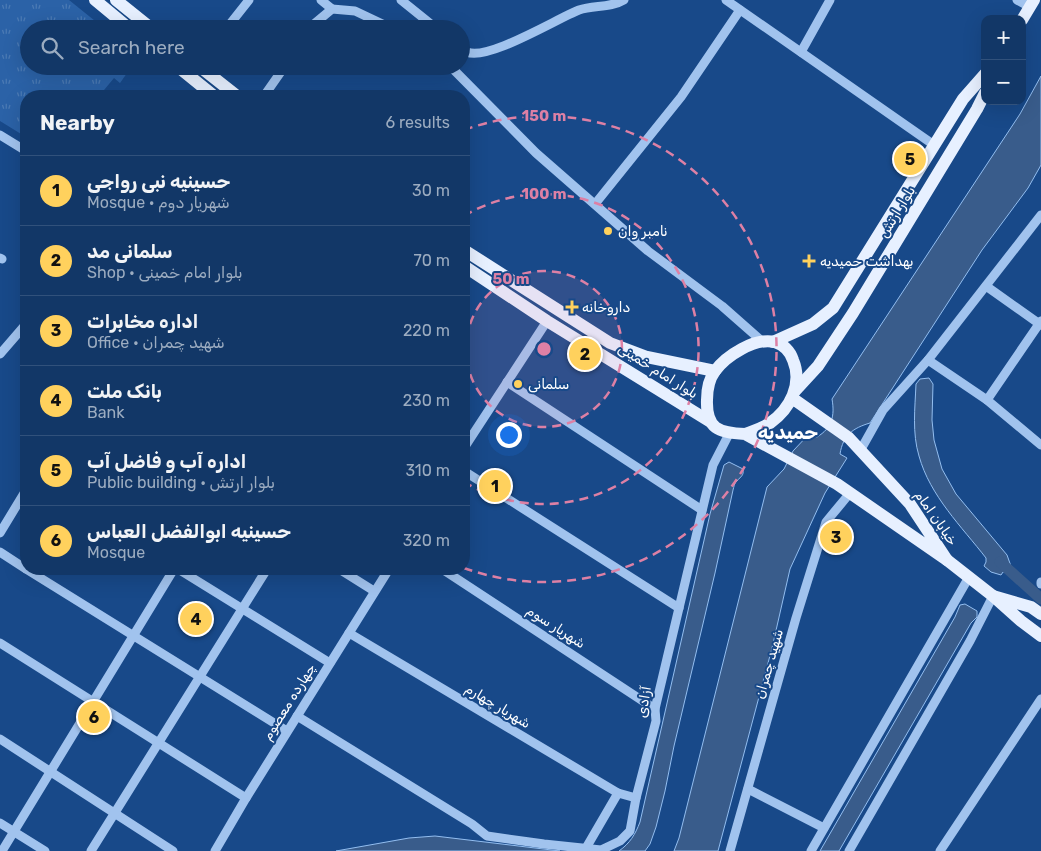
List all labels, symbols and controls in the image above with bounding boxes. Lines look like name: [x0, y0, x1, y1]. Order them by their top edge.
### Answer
map controls: [981, 15, 1026, 105]
button: +: [981, 15, 1026, 60]
search box: [20, 20, 470, 75]
icon: search: [38, 34, 66, 62]
text: Search here: [78, 36, 185, 59]
button: −: [981, 60, 1026, 105]
text: 150 m: [522, 107, 566, 125]
text: Nearby: [40, 110, 115, 135]
text: 6 results: [385, 113, 450, 132]
pin: 5: [894, 140, 926, 178]
text: حسینیه نبی رواجی: [87, 170, 231, 193]
text: 1: [52, 181, 60, 200]
text: 30 m: [412, 181, 450, 200]
street label: بلوار ارتش: [875, 183, 919, 241]
text: 100 m: [522, 185, 566, 203]
text: Mosque · شهریار دوم: [87, 193, 230, 212]
place label: نامبر وان: [618, 223, 668, 240]
marker: نامبر وان: [602, 225, 614, 237]
text: سلمانی مد: [87, 240, 172, 263]
text: 2: [51, 251, 61, 270]
text: 70 m: [413, 251, 450, 270]
place label: بهداشت حمیدیه: [820, 253, 914, 270]
marker: بهداشت حمیدیه: [802, 254, 816, 268]
text: Shop · بلوار امام خمینی: [87, 263, 243, 282]
text: 50 m: [493, 270, 529, 288]
place label: داروخانه: [582, 299, 630, 316]
marker: داروخانه: [566, 301, 578, 313]
text: اداره مخابرات: [87, 310, 198, 333]
text: 3: [51, 321, 61, 340]
text: 220 m: [403, 321, 450, 340]
text: Office · شهید چمران: [87, 333, 225, 352]
pin: 2: [569, 335, 601, 373]
centre of rings: [535, 340, 553, 358]
street label: بلوار امام خمینی: [614, 340, 701, 403]
place label: سلمانی: [528, 376, 569, 393]
marker: سلمانی: [512, 378, 524, 390]
text: بانک ملت: [87, 380, 162, 403]
text: 4: [51, 391, 61, 410]
text: 230 m: [403, 391, 450, 410]
text: Bank: [87, 403, 124, 422]
district label: حمیدیه: [758, 421, 818, 444]
your location: [496, 422, 522, 448]
text: اداره آب و فاضل آب: [87, 450, 246, 473]
text: 5: [51, 461, 61, 480]
text: 310 m: [406, 461, 450, 480]
pin: 1: [479, 467, 511, 505]
text: Public building · بلوار ارتش: [87, 473, 275, 492]
street label: خیابان امام: [910, 487, 961, 550]
pin: 3: [820, 518, 852, 556]
text: حسینیه ابوالفضل العباس: [87, 520, 291, 543]
text: 6: [51, 531, 61, 550]
text: 320 m: [403, 531, 450, 550]
text: Mosque: [87, 543, 145, 562]
pin: 4: [180, 600, 212, 638]
street label: شهریار سوم: [523, 602, 589, 653]
street label: شهید چمران: [751, 627, 787, 701]
street label: چهارده معصوم: [259, 660, 320, 744]
street label: شهریار چهارم: [462, 680, 534, 733]
street label: آزادی: [633, 685, 655, 719]
pin: 6: [78, 698, 110, 736]

